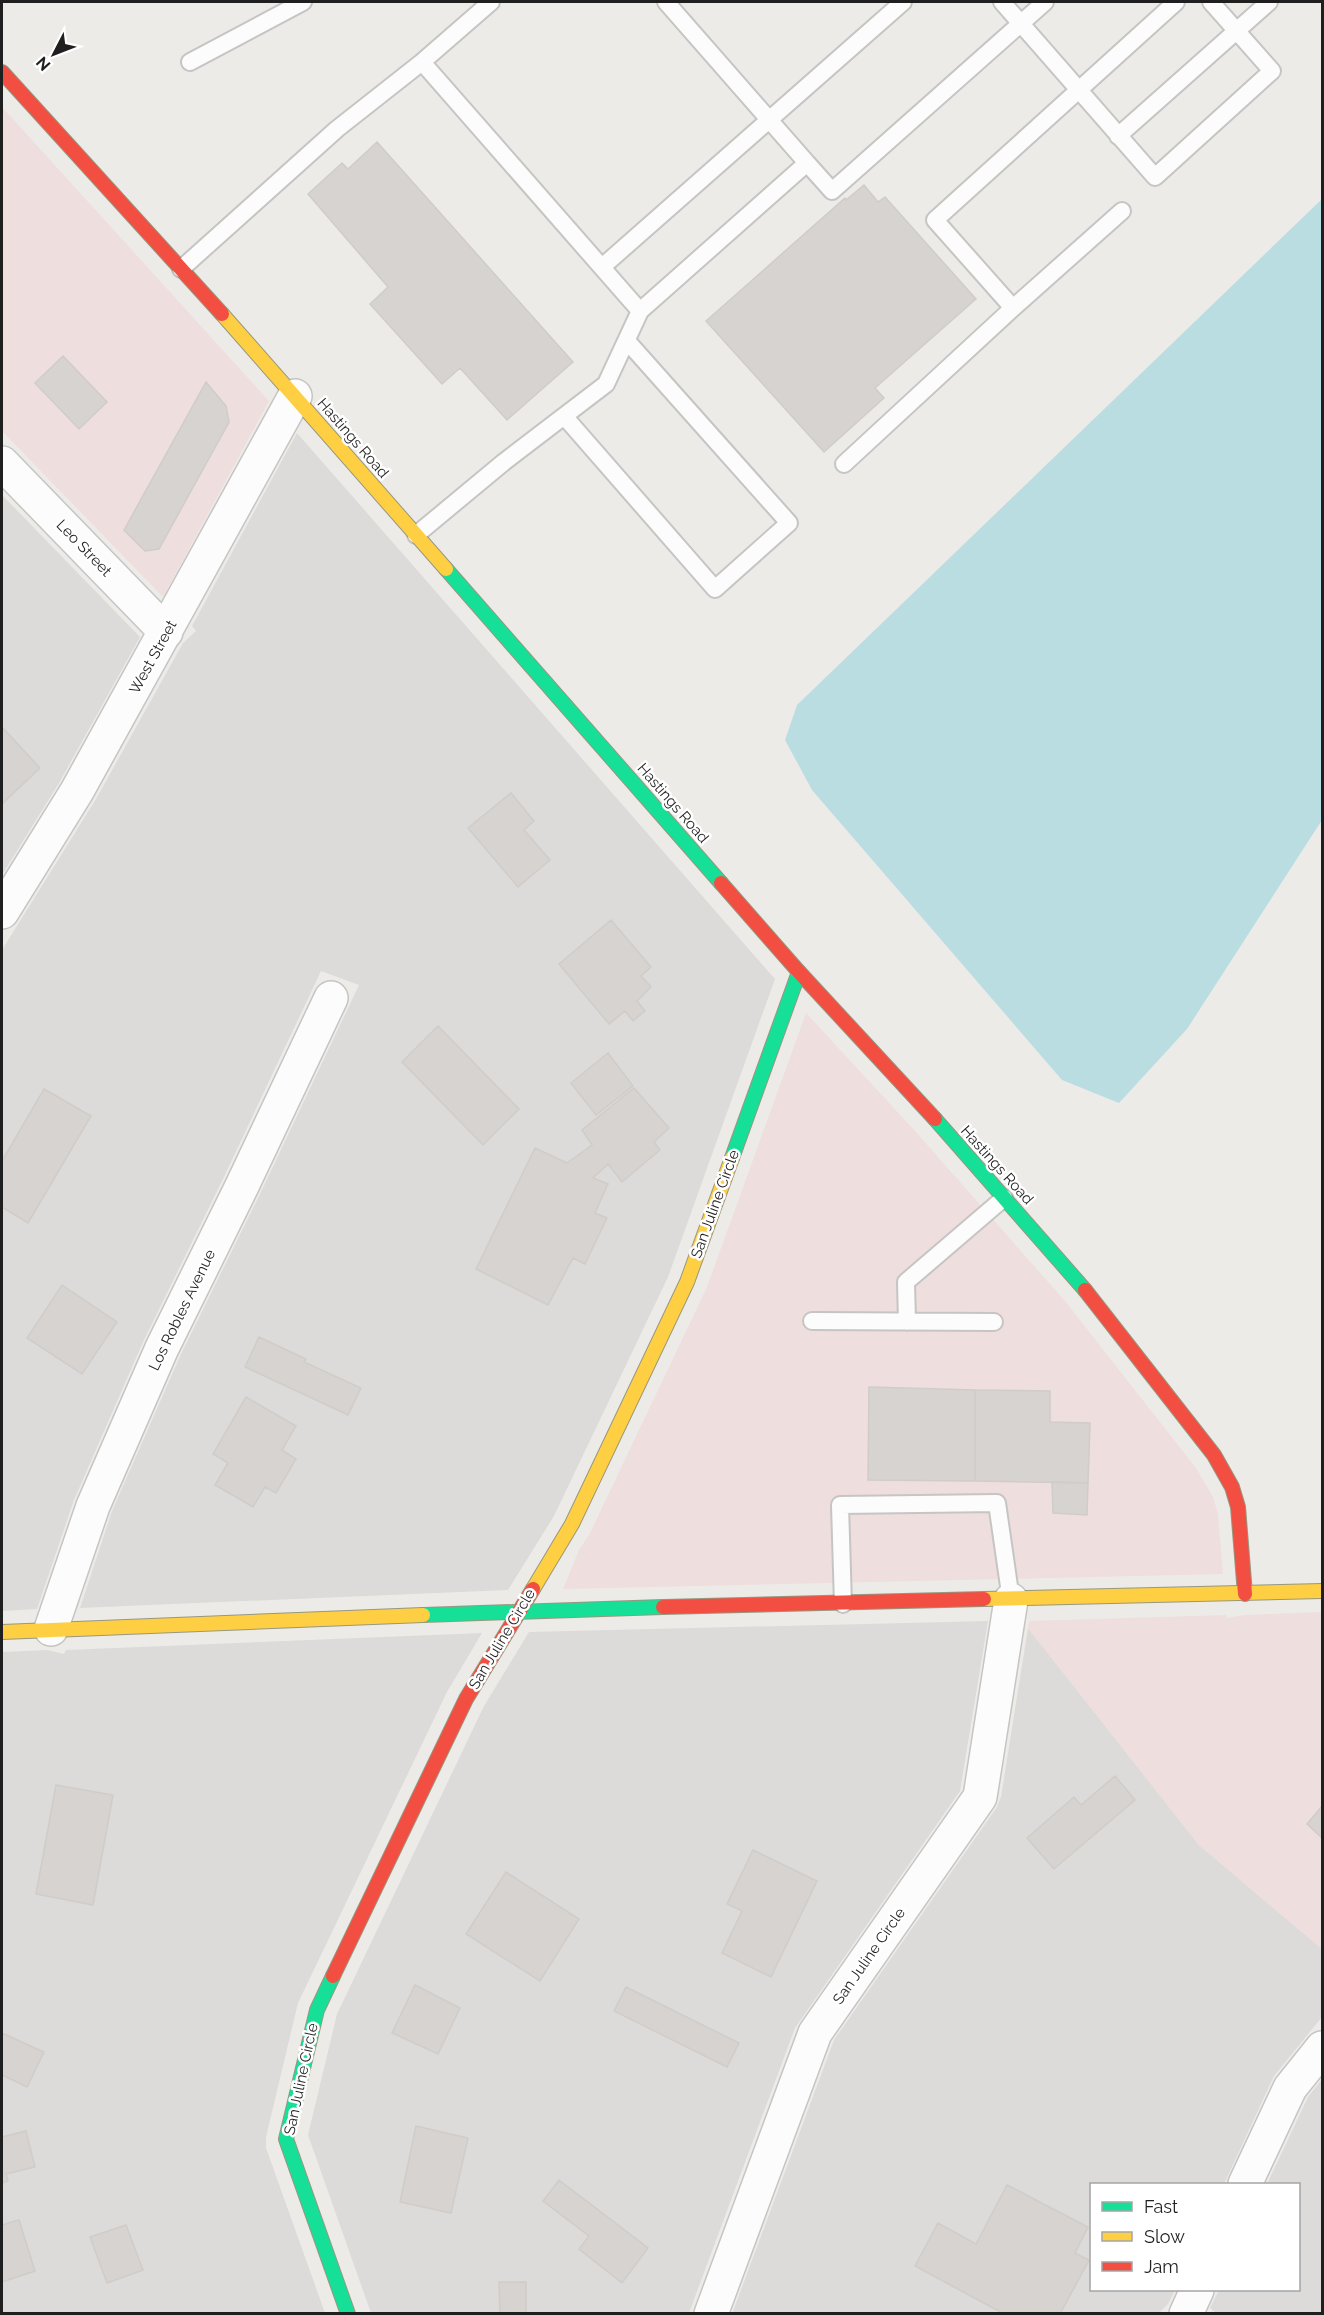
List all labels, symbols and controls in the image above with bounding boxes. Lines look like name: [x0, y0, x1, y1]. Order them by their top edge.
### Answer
north arrow: [24, 24, 84, 84]
text: N: [32, 53, 54, 75]
street label: Hastings Road: [313, 394, 393, 482]
street label: Leo Street: [53, 516, 115, 580]
street label: West Street: [125, 617, 181, 697]
street label: Hastings Road: [633, 759, 713, 847]
street label: Hastings Road: [957, 1122, 1037, 1208]
street label: San Juline Circle: [687, 1147, 743, 1261]
street label: Los Robles Avenue: [145, 1246, 219, 1373]
street label: San Juline Circle: [465, 1585, 539, 1692]
street label: San Juline Circle: [829, 1904, 909, 2008]
street label: San Juline Circle: [280, 2021, 322, 2137]
legend: [1090, 2183, 1300, 2291]
text: Fast: [1144, 2196, 1178, 2217]
text: Slow: [1144, 2226, 1185, 2247]
text: Jam: [1144, 2256, 1179, 2277]

